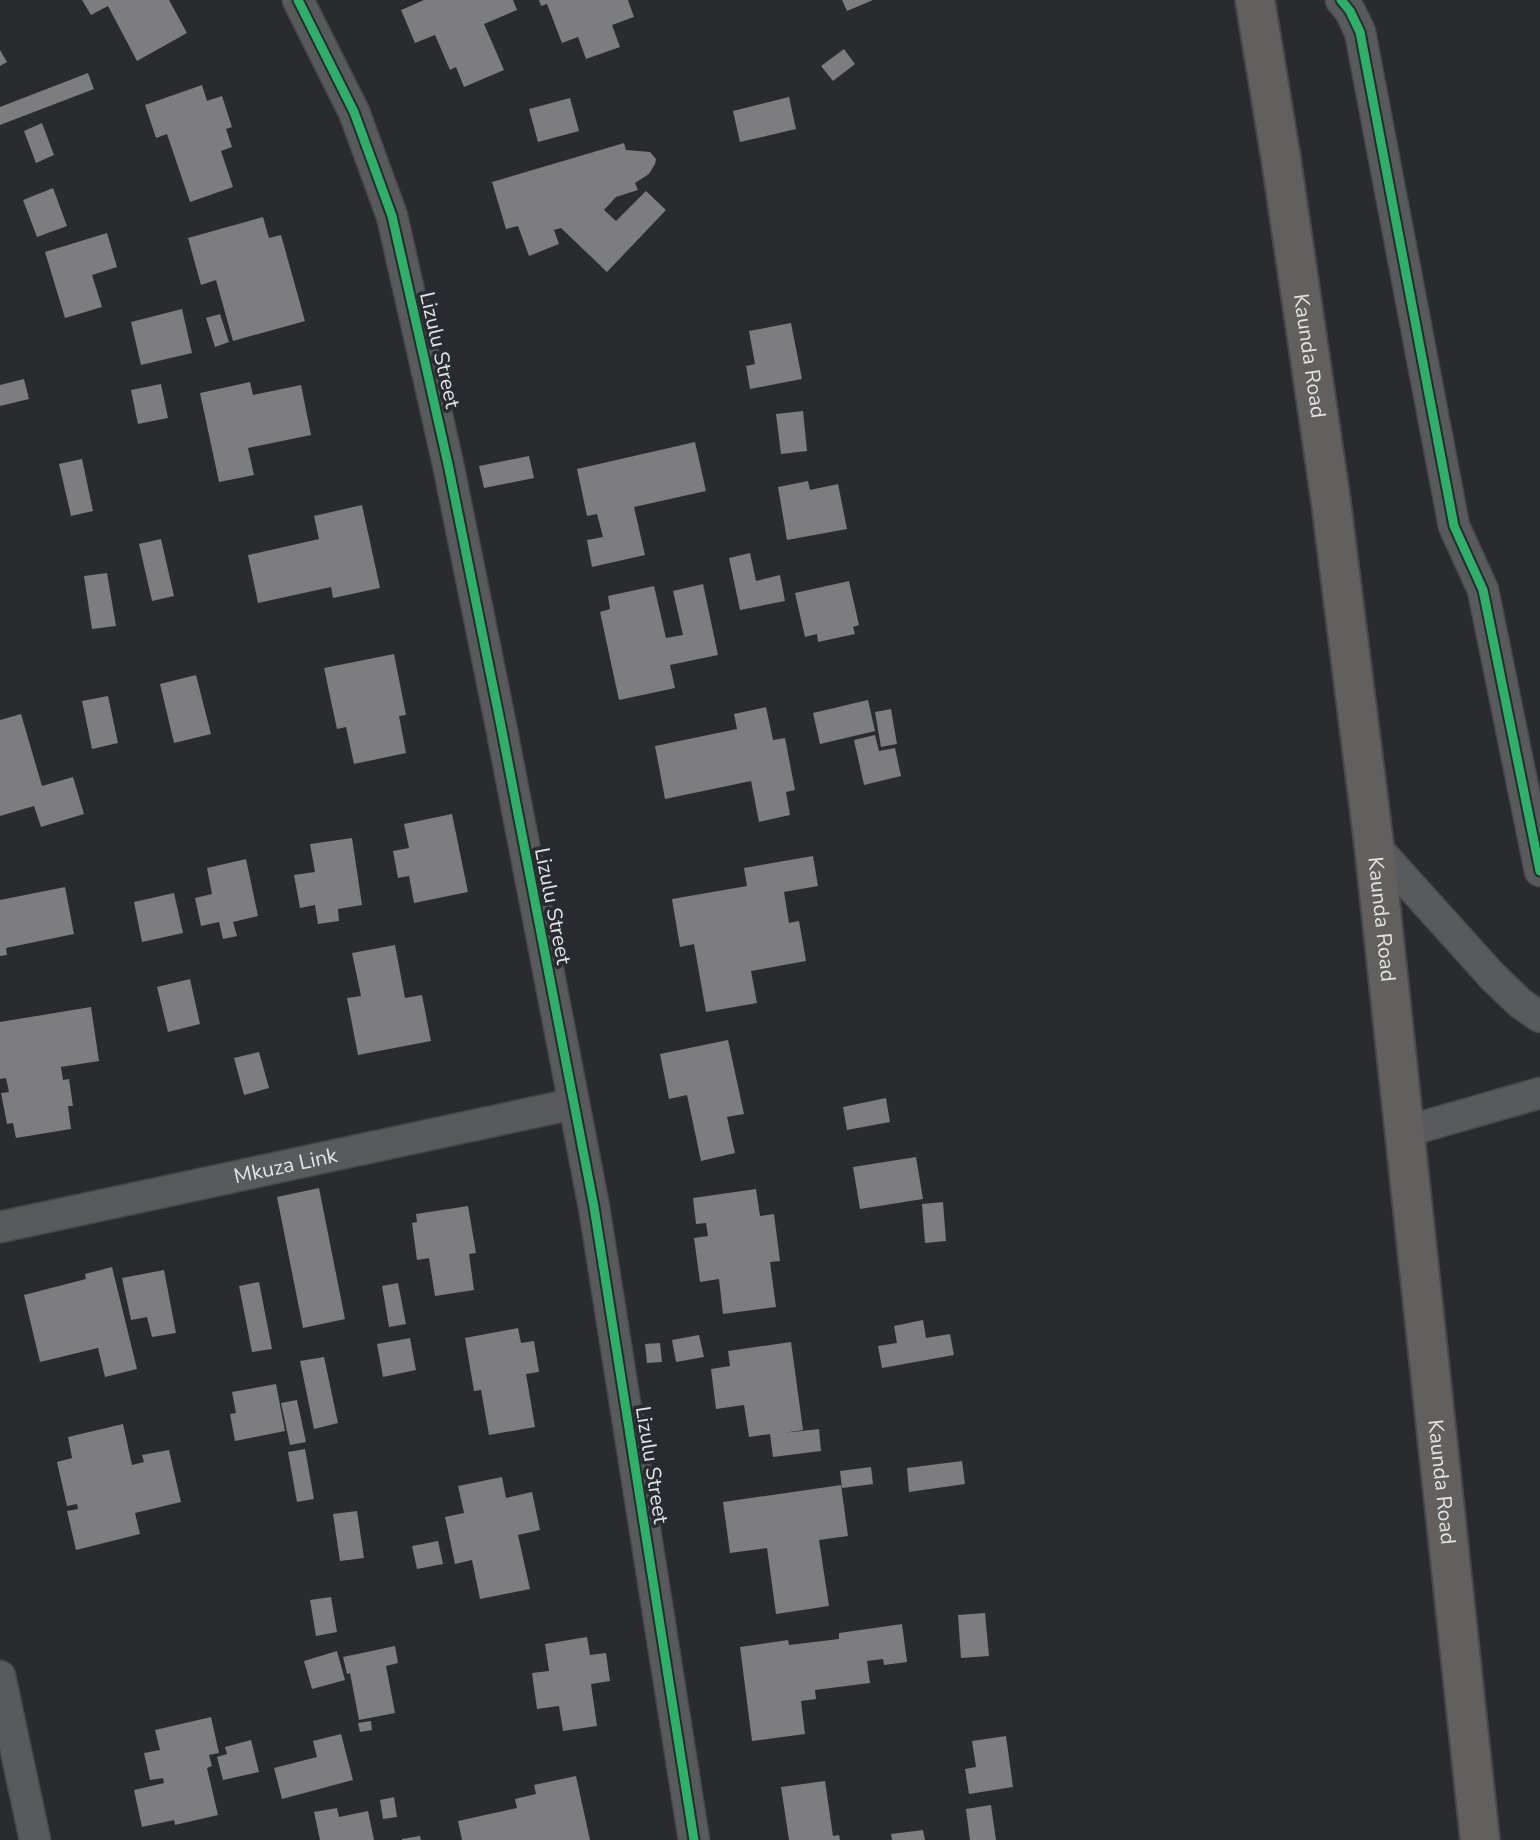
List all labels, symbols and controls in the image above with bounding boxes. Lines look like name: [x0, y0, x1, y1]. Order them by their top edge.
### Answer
street label: Lizulu Street: [413, 289, 467, 411]
street label: Kaunda Road: [1287, 292, 1333, 420]
street label: Lizulu Street: [528, 845, 578, 967]
street label: Kaunda Road: [1361, 855, 1402, 983]
street label: Mkuza Link: [231, 1141, 340, 1190]
street label: Lizulu Street: [629, 1404, 675, 1526]
street label: Kaunda Road: [1421, 1418, 1462, 1546]

